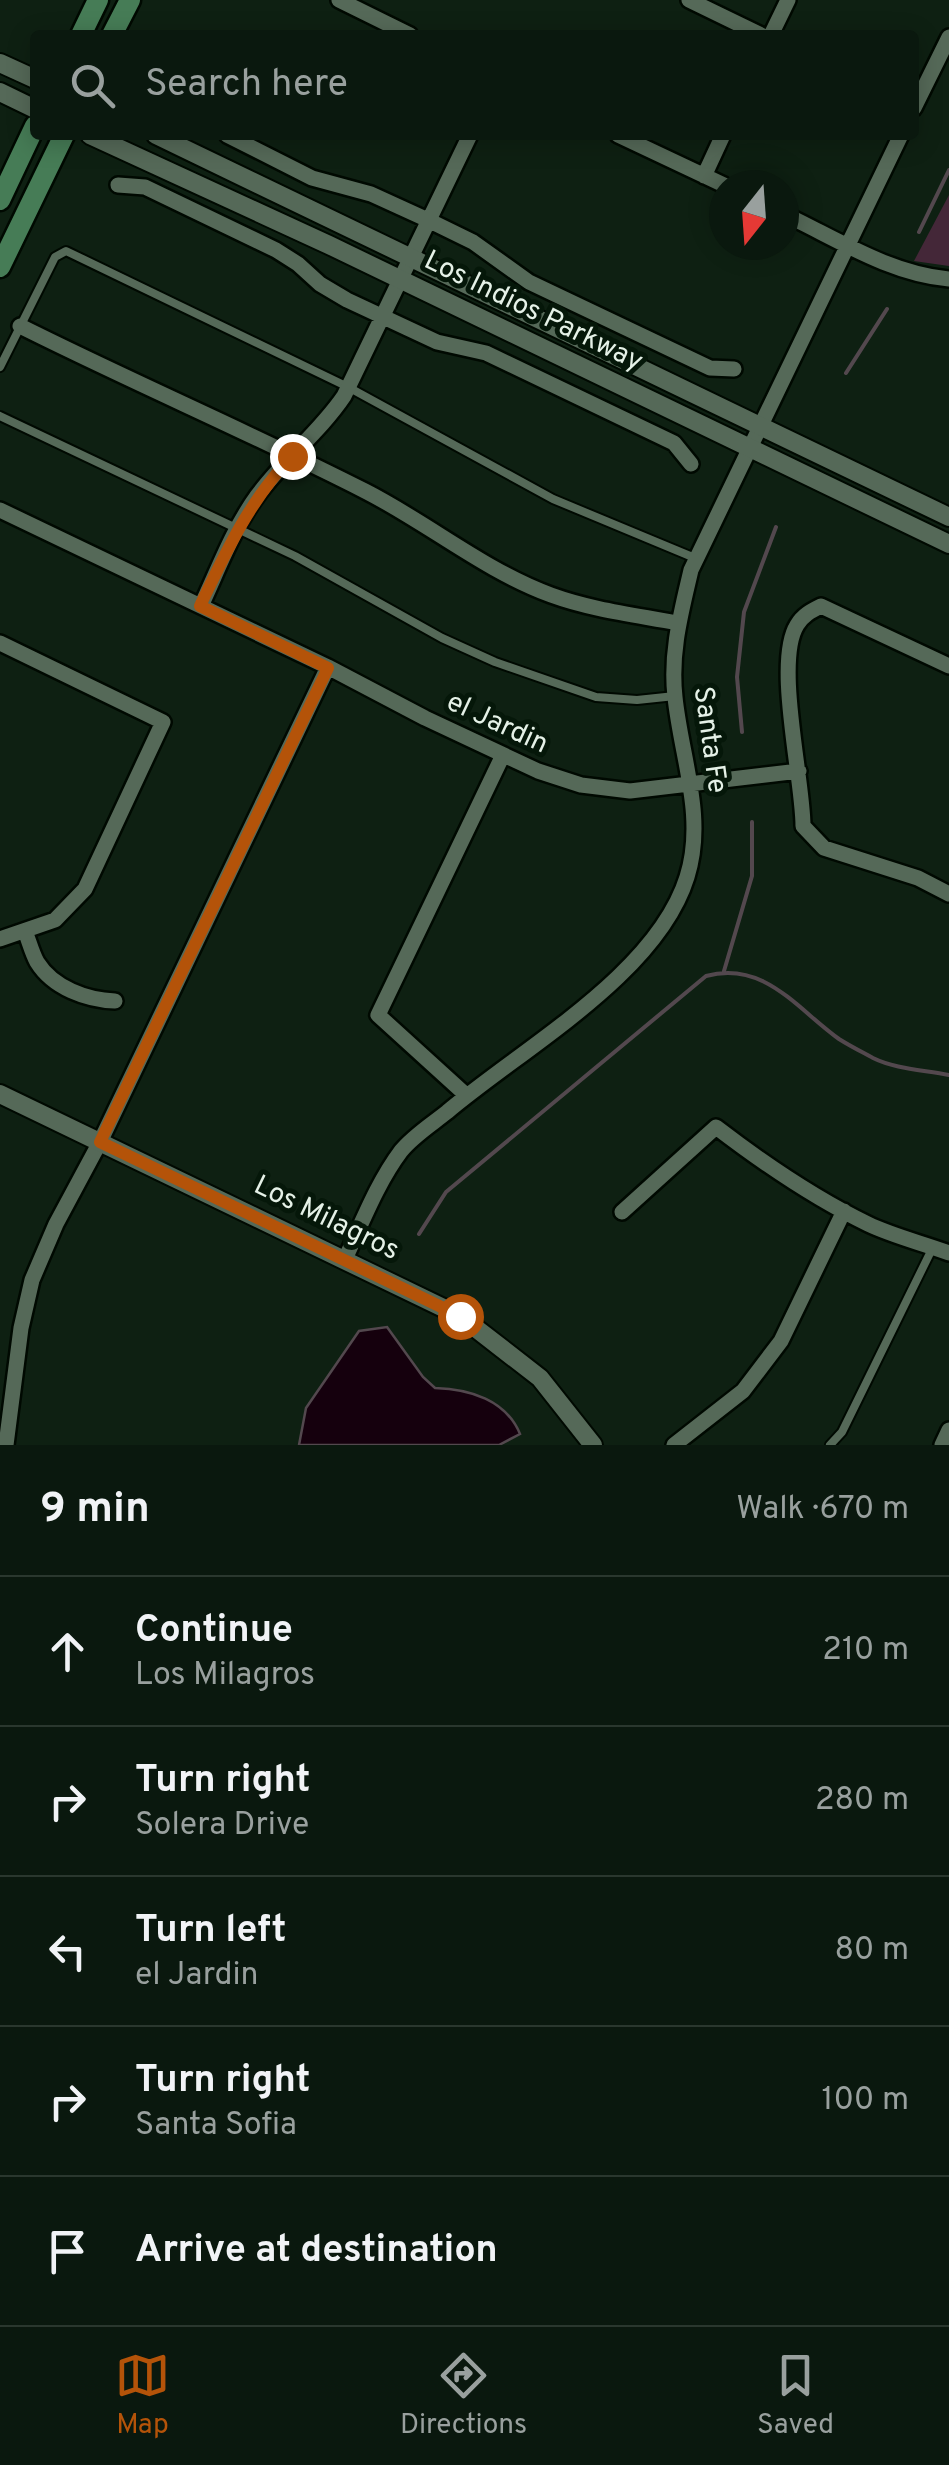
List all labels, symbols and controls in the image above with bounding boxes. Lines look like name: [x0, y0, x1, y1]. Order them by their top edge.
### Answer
search box: [30, 30, 919, 140]
icon: search: [65, 58, 120, 113]
text: Search here: [145, 61, 348, 110]
north arrow: [709, 170, 799, 260]
street label: Los Indios Parkway: [418, 243, 648, 381]
route end: [270, 434, 316, 480]
street label: Santa Fe: [684, 684, 734, 796]
street label: el Jardin: [440, 685, 554, 763]
street label: Los Milagros: [247, 1168, 405, 1270]
route start: [438, 1294, 484, 1340]
text: 9 min: [40, 1484, 150, 1537]
text: Walk · 670 m: [736, 1490, 909, 1530]
text: Continue: [135, 1607, 293, 1656]
icon: ahead: [40, 1624, 95, 1679]
text: 210 m: [822, 1631, 909, 1671]
text: Los Milagros: [135, 1656, 315, 1696]
text: Turn right: [135, 1757, 310, 1806]
icon: right: [40, 1774, 95, 1829]
text: 280 m: [815, 1781, 909, 1821]
text: Solera Drive: [135, 1806, 309, 1846]
text: Turn left: [135, 1907, 287, 1956]
icon: left: [40, 1924, 95, 1979]
text: 80 m: [835, 1931, 909, 1971]
text: el Jardin: [135, 1956, 259, 1996]
text: Turn right: [135, 2057, 310, 2106]
icon: right: [40, 2074, 95, 2129]
text: 100 m: [822, 2081, 909, 2121]
text: Santa Sofia: [135, 2106, 297, 2146]
icon: arrive: [40, 2224, 95, 2279]
text: Arrive at destination: [135, 2227, 498, 2276]
tab: Map: [115, 2348, 170, 2444]
tab: Directions: [400, 2348, 527, 2444]
tab: Saved: [757, 2348, 834, 2444]

